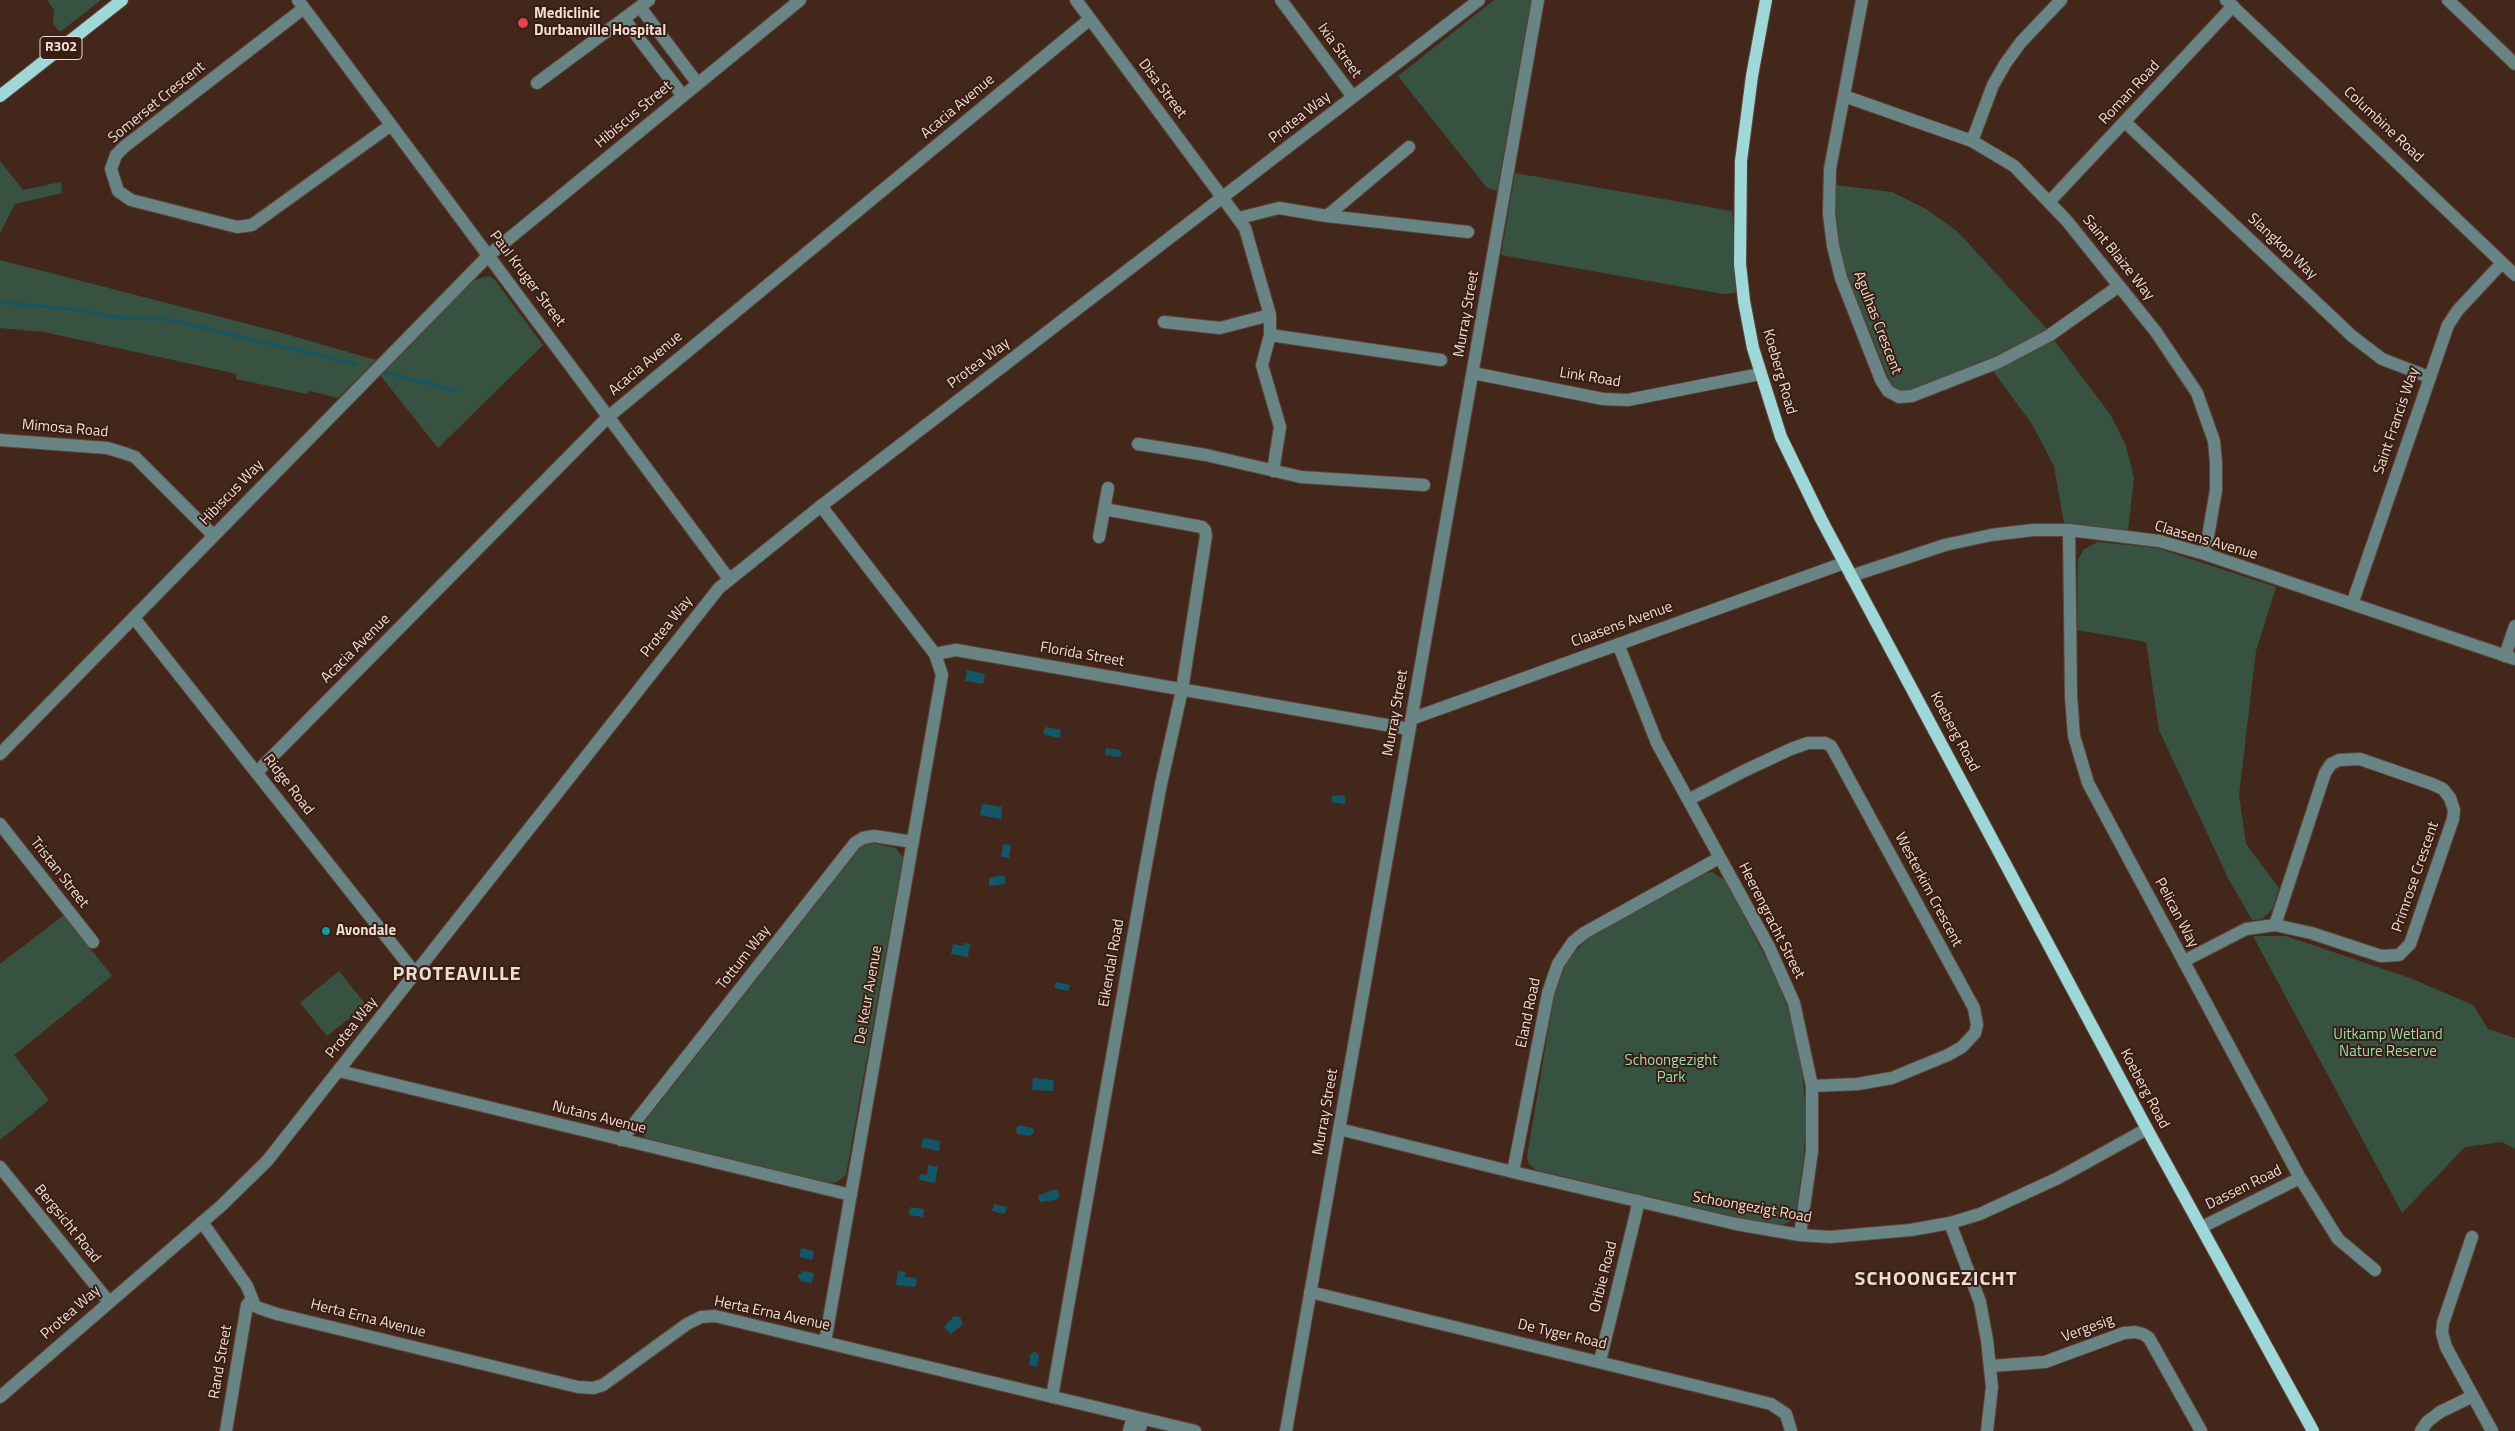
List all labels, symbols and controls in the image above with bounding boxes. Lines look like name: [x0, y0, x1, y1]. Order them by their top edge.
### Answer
place label: Mediclinic Durbanville Hospital: [534, 5, 666, 40]
marker: Mediclinic Durbanville Hospital: [516, 16, 530, 30]
street label: Ixia Street: [1313, 20, 1365, 82]
road number: R302: [40, 36, 82, 59]
street label: Disa Street: [1134, 56, 1190, 122]
street label: Roman Road: [2096, 57, 2164, 129]
street label: Somerset Crescent: [105, 58, 209, 148]
street label: Acacia Avenue: [918, 71, 998, 143]
street label: Hibiscus Street: [592, 78, 676, 152]
street label: Columbine Road: [2339, 83, 2427, 167]
street label: Protea Way: [1266, 88, 1334, 148]
street label: Slangkop Way: [2243, 210, 2321, 284]
street label: Saint Blaize Way: [2078, 212, 2158, 304]
street label: Paul Kruger Street: [485, 228, 569, 330]
street label: Murray Street: [1451, 269, 1483, 359]
street label: Agulhas Crescent: [1849, 269, 1905, 377]
street label: Koeberg Road: [1758, 327, 1800, 417]
street label: Acacia Avenue: [606, 328, 686, 400]
street label: Protea Way: [944, 335, 1014, 393]
street label: Link Road: [1558, 364, 1622, 392]
street label: Saint Francis Way: [2370, 365, 2424, 477]
street label: Mimosa Road: [21, 416, 109, 442]
street label: Hibiscus Way: [196, 457, 268, 529]
street label: Claasens Avenue: [2152, 518, 2260, 564]
street label: Protea Way: [637, 593, 697, 661]
street label: Claasens Avenue: [1569, 598, 1675, 652]
street label: Acacia Avenue: [318, 611, 394, 687]
street label: Florida Street: [1038, 639, 1126, 671]
street label: Murray Street: [1380, 668, 1412, 758]
street label: Koeberg Road: [1925, 689, 1983, 775]
street label: Ridge Road: [259, 751, 317, 819]
street label: Primrose Crescent: [2389, 819, 2443, 935]
street label: Westerkim Crescent: [1890, 830, 1966, 950]
street label: Tristan Street: [26, 834, 92, 912]
street label: Heerengracht Street: [1734, 860, 1808, 982]
street label: Pelican Way: [2150, 875, 2202, 951]
street label: Eikendal Road: [1095, 918, 1129, 1008]
place label: Avondale: [336, 922, 396, 940]
street label: Tottum Way: [713, 922, 775, 994]
marker: Avondale: [320, 925, 332, 937]
street label: De Keur Avenue: [851, 944, 887, 1046]
district label: PROTEAVILLE: [391, 963, 523, 987]
street label: Eland Road: [1513, 976, 1545, 1050]
street label: Protea Way: [322, 994, 382, 1062]
park label: Uitkamp Wetland Nature Reserve: [2333, 1026, 2443, 1061]
street label: Koeberg Road: [2115, 1046, 2173, 1132]
park label: Schoongezight Park: [1625, 1052, 1717, 1087]
street label: Murray Street: [1310, 1067, 1342, 1157]
street label: Nutans Avenue: [550, 1098, 648, 1138]
street label: Dassen Road: [2203, 1162, 2285, 1214]
street label: Bergsicht Road: [30, 1181, 104, 1267]
street label: Schoongezigt Road: [1691, 1189, 1813, 1227]
street label: Oribie Road: [1586, 1239, 1622, 1315]
district label: SCHOONGEZICHT: [1853, 1268, 2019, 1292]
street label: Protea Way: [37, 1282, 105, 1344]
street label: Herta Erna Avenue: [712, 1293, 832, 1335]
street label: Herta Erna Avenue: [308, 1296, 428, 1342]
street label: Vergesig: [2059, 1311, 2117, 1347]
street label: De Tyger Road: [1516, 1316, 1608, 1354]
street label: Rand Street: [206, 1324, 236, 1400]

